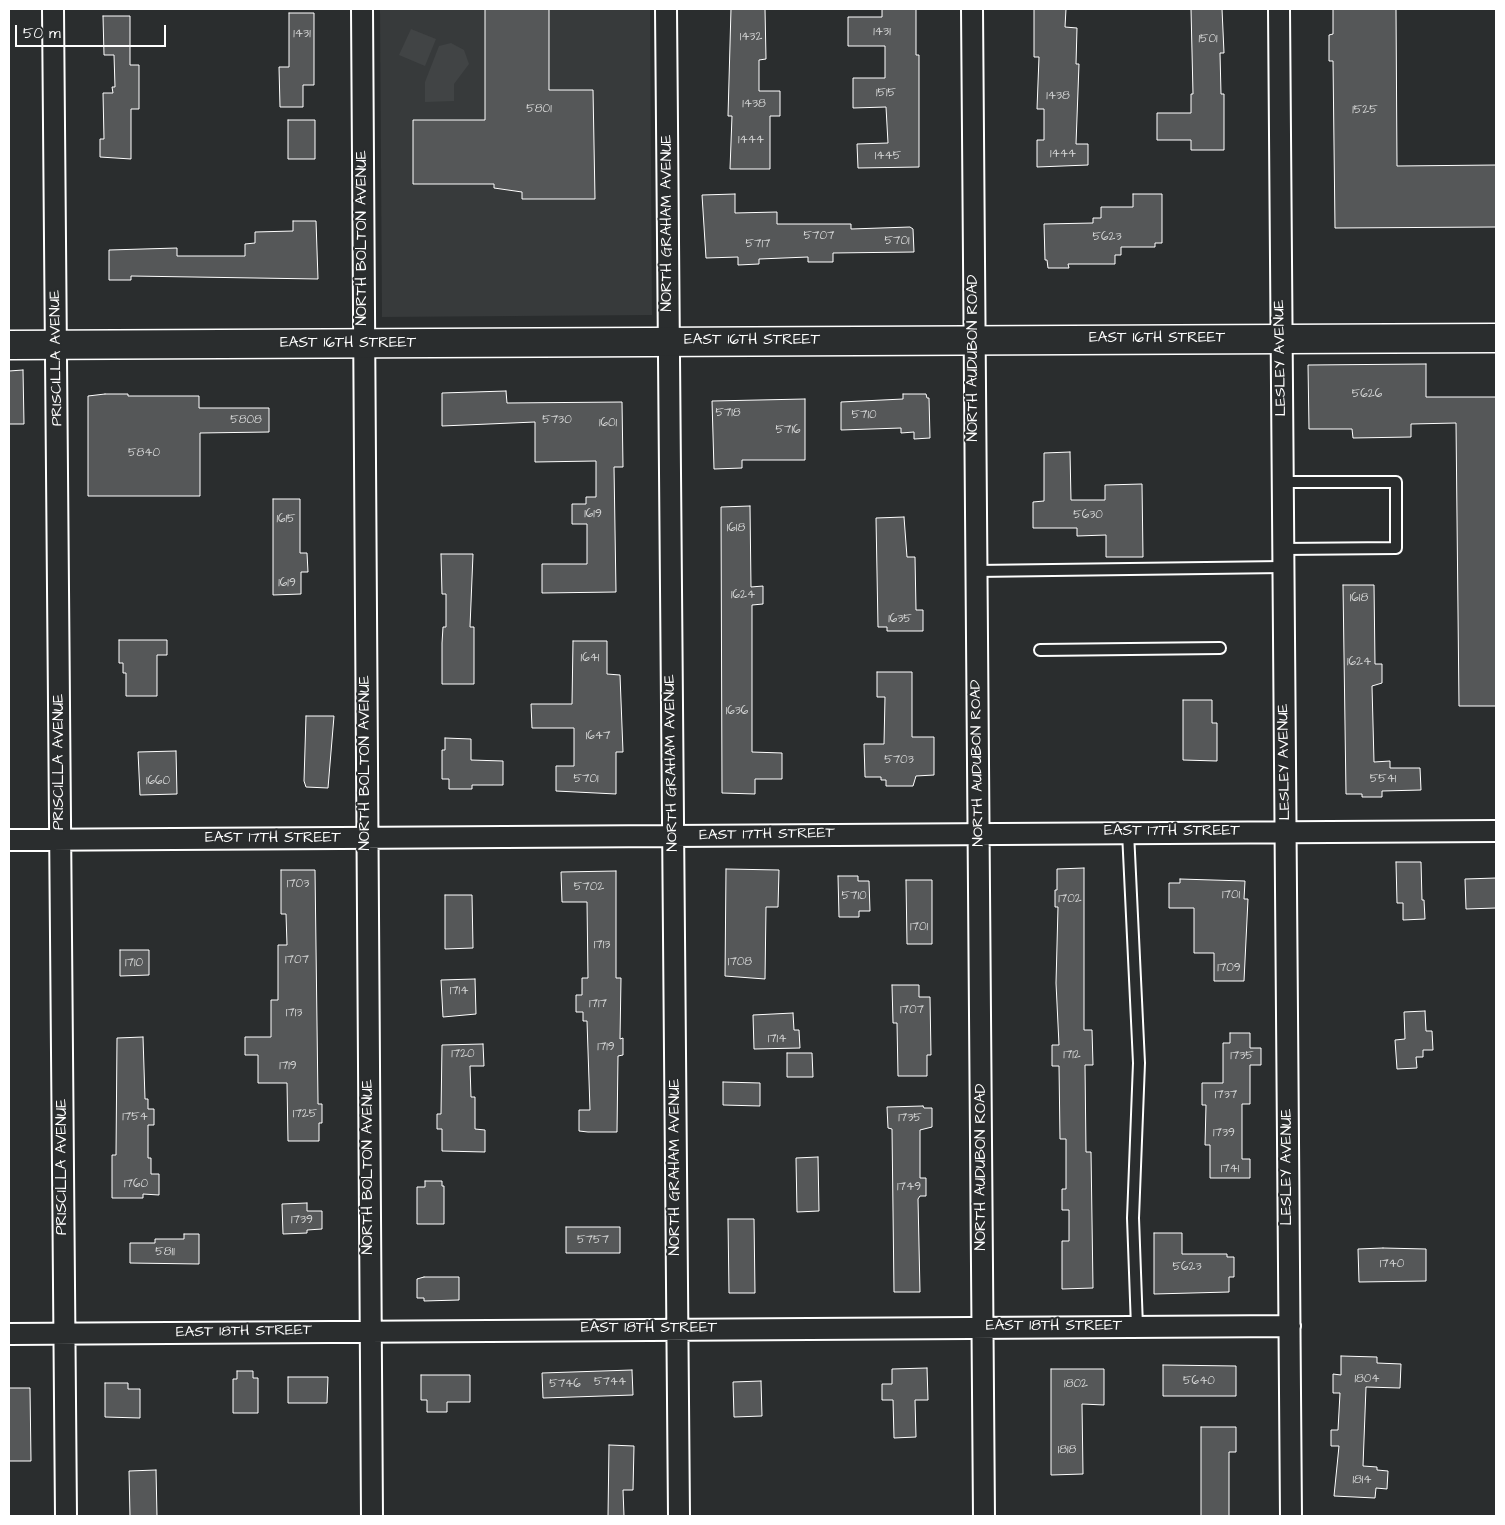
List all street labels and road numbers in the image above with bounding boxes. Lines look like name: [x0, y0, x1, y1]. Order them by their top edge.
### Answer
street label: NORTH GRAHAM AVENUE: [659, 135, 677, 311]
street label: NORTH BOLTON AVENUE: [354, 150, 372, 326]
street label: NORTH AUDUBON ROAD: [965, 275, 983, 441]
street label: PRISCILLA AVENUE: [47, 290, 67, 426]
street label: LESLEY AVENUE: [1271, 299, 1291, 417]
street label: EAST 16TH STREET: [1089, 330, 1225, 348]
street label: EAST 16TH STREET: [684, 332, 820, 350]
street label: EAST 16TH STREET: [280, 335, 416, 353]
street label: NORTH GRAHAM AVENUE: [661, 674, 683, 852]
street label: NORTH BOLTON AVENUE: [357, 675, 375, 851]
street label: NORTH AUDUBON ROAD: [968, 679, 988, 847]
street label: PRISCILLA AVENUE: [51, 694, 69, 830]
street label: LESLEY AVENUE: [1275, 703, 1295, 821]
street label: EAST 17TH STREET: [1104, 823, 1240, 841]
street label: EAST 17TH STREET: [699, 825, 835, 845]
street label: EAST 17TH STREET: [205, 830, 341, 848]
street label: NORTH BOLTON AVENUE: [360, 1079, 378, 1255]
street label: NORTH GRAHAM AVENUE: [667, 1079, 685, 1255]
street label: NORTH AUDUBON ROAD: [973, 1084, 991, 1250]
street label: PRISCILLA AVENUE: [54, 1099, 72, 1235]
street label: LESLEY AVENUE: [1279, 1109, 1297, 1225]
street label: EAST 18TH STREET: [986, 1318, 1122, 1336]
street label: EAST 18TH STREET: [581, 1320, 717, 1338]
street label: EAST 18TH STREET: [176, 1322, 312, 1342]

